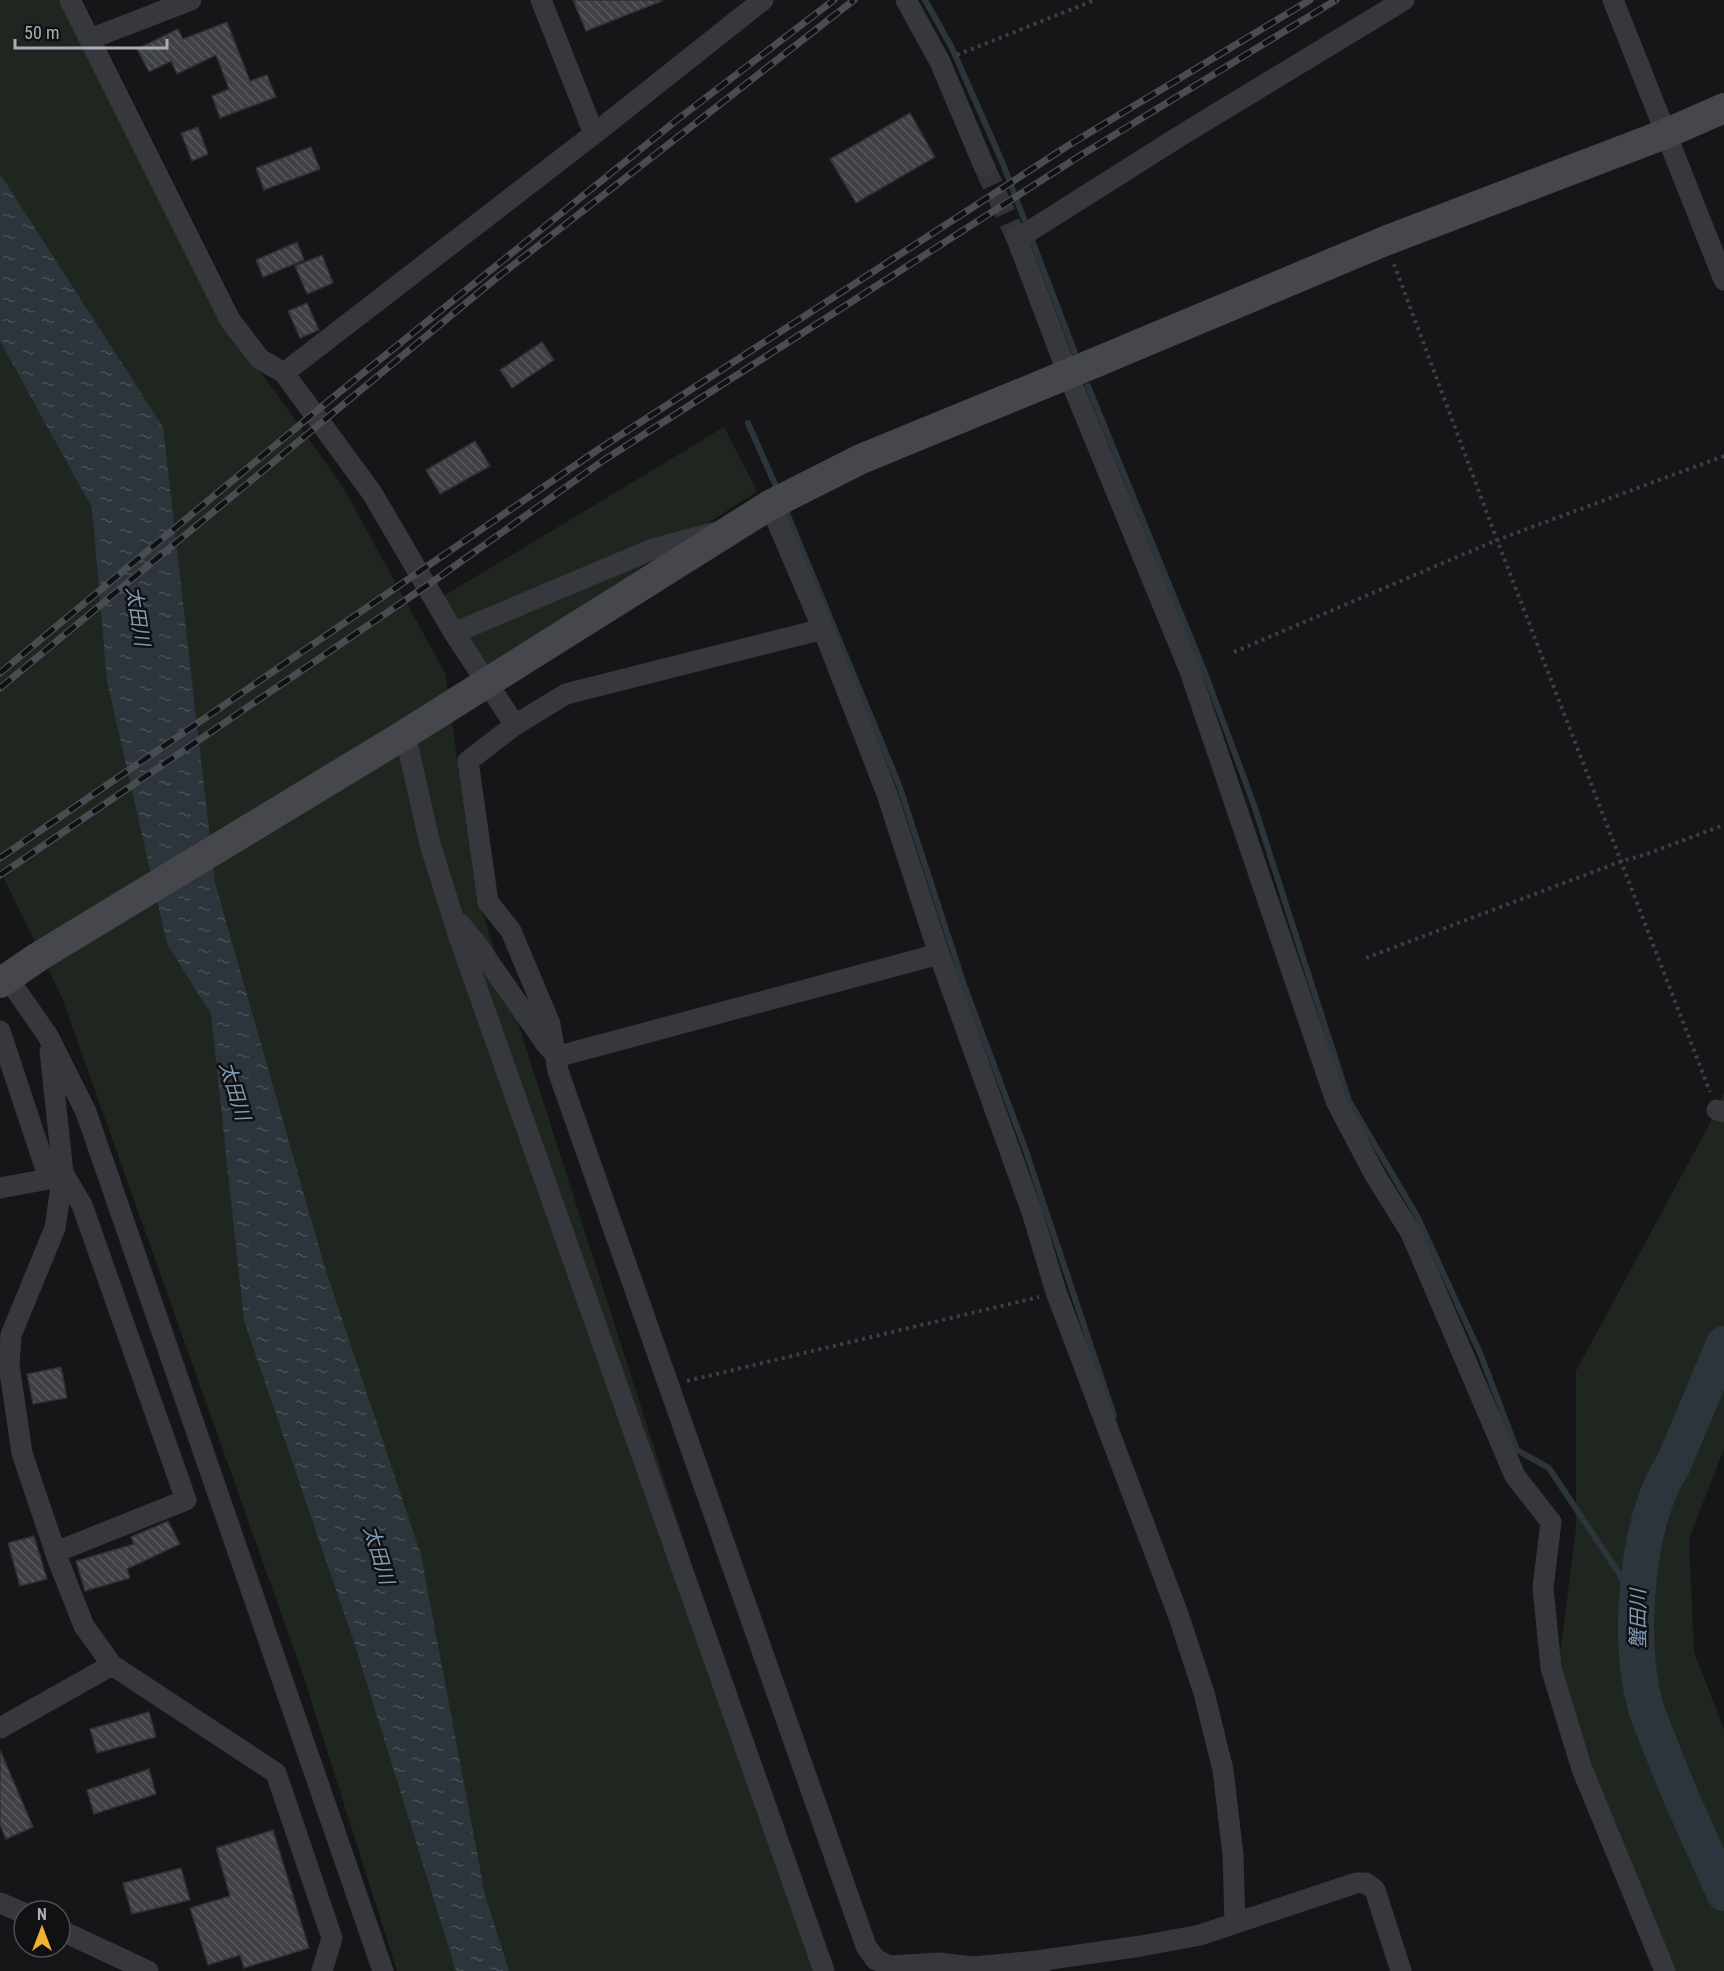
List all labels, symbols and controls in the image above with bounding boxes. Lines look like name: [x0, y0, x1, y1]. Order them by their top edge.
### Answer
scale bar: [15, 12, 166, 50]
text: 50 m: [24, 22, 59, 43]
water label: 太田川: [121, 584, 155, 649]
water label: 太田川: [215, 1059, 256, 1125]
water label: 太田川: [359, 1523, 400, 1589]
water label: 蟹田川: [1626, 1587, 1650, 1649]
north arrow: [12, 1899, 72, 1959]
text: N: [37, 1905, 47, 1924]

